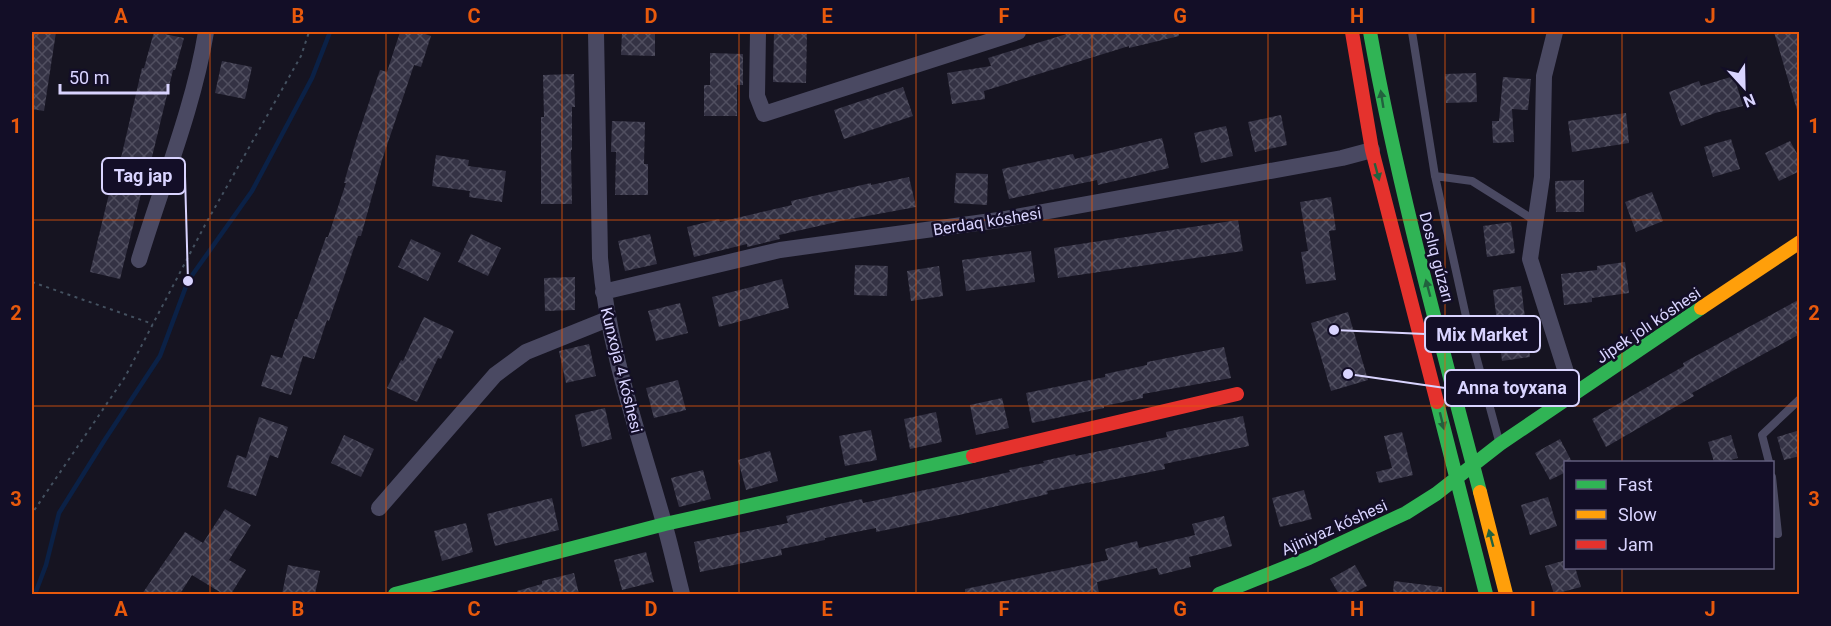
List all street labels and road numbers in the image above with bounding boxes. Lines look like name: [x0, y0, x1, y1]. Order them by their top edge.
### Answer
street label: Berdaq kóshesi: [932, 204, 1043, 239]
street label: Doslıq gúzarı: [1415, 210, 1458, 304]
street label: Jipek jolı kóshesi: [1592, 283, 1704, 367]
street label: Kunxoja 4 kóshesi: [597, 305, 646, 435]
street label: Ajiniyaz kóshesi: [1278, 496, 1390, 559]

